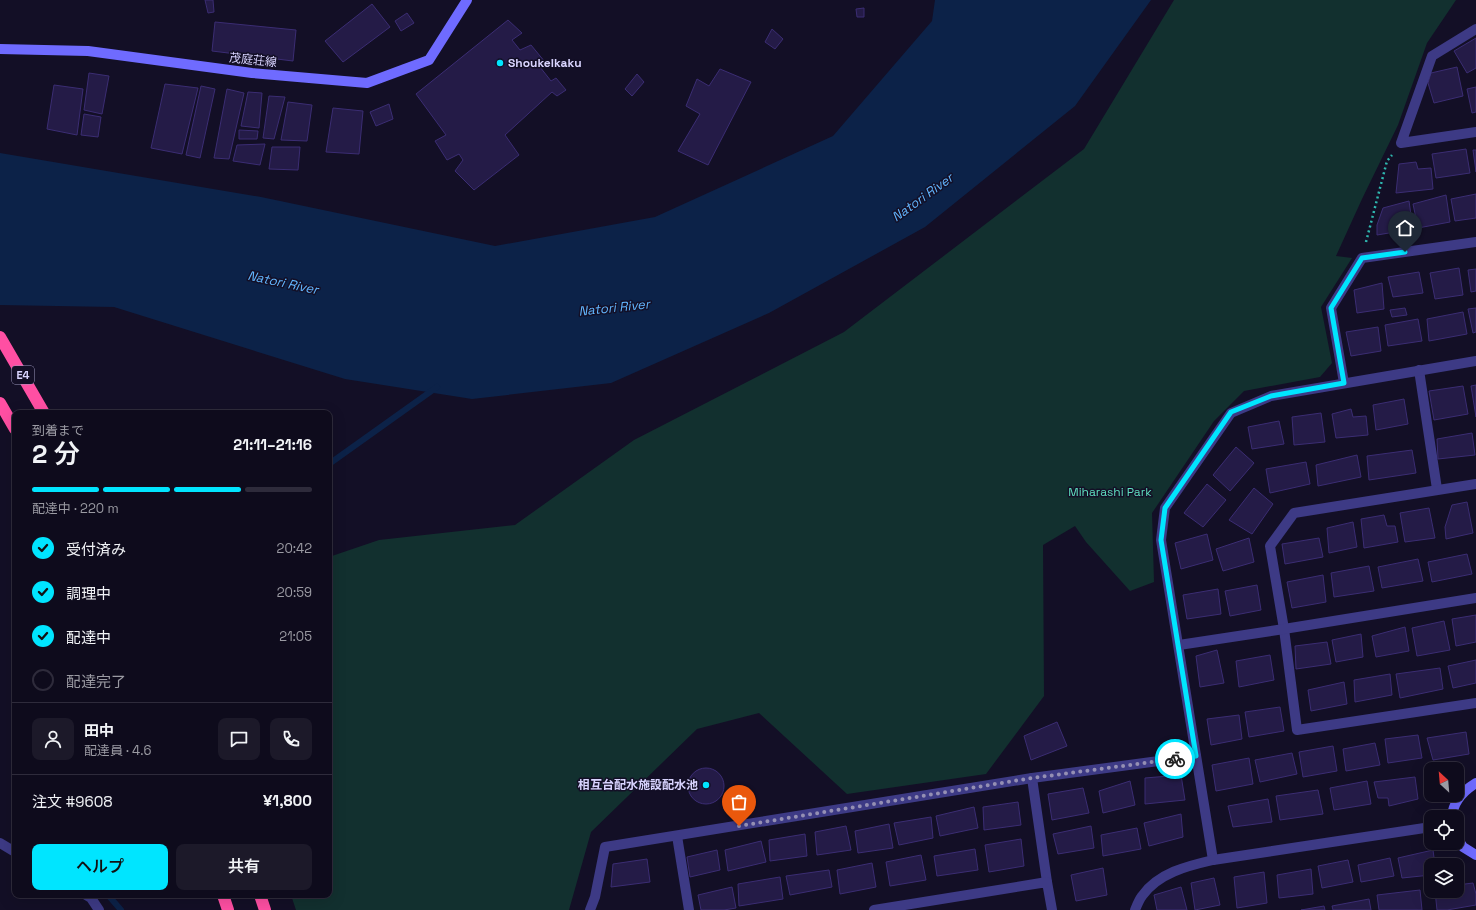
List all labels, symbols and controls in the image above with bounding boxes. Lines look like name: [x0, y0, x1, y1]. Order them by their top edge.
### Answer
street label: 茂庭荘線: [228, 50, 278, 70]
place label: Shoukeikaku: [508, 55, 582, 71]
marker: Shoukeikaku: [495, 58, 505, 68]
water label: Natori River: [888, 168, 958, 225]
pin: [1388, 211, 1422, 252]
icon: home: [1394, 217, 1416, 239]
water label: Natori River: [246, 267, 322, 299]
water label: Natori River: [578, 295, 653, 320]
road number: E4: [12, 366, 34, 384]
text: 到着まで: [32, 422, 84, 439]
text: 21:11–21:16: [233, 435, 312, 454]
text: 2 分: [32, 437, 80, 471]
park label: Miharashi Park: [1068, 484, 1152, 500]
text: 配達中 · 220 m: [32, 500, 119, 517]
icon: check: [32, 537, 54, 559]
text: 受付済み: [66, 540, 126, 559]
text: 20:42: [277, 540, 312, 557]
icon: check: [32, 581, 54, 603]
text: 調理中: [66, 584, 111, 603]
text: 20:59: [277, 584, 312, 601]
icon: check: [32, 625, 54, 647]
text: 配達中: [66, 628, 111, 647]
text: 21:05: [279, 628, 312, 645]
text: 配達完了: [66, 672, 126, 691]
button: person: [32, 718, 74, 760]
button: chat: [218, 718, 260, 760]
button: phone: [270, 718, 312, 760]
text: 田中: [84, 721, 114, 740]
courier: [1155, 739, 1195, 779]
text: 配達員 · 4.6: [84, 742, 151, 759]
icon: bike: [1164, 748, 1186, 770]
north arrow: [1424, 762, 1464, 802]
map controls: [1424, 762, 1464, 898]
place label: 相互台配水施設配水池: [578, 777, 698, 793]
marker: 相互台配水施設配水池: [701, 780, 711, 790]
pin: [722, 785, 756, 826]
text: ¥1,800: [263, 791, 312, 810]
icon: bag: [728, 791, 750, 813]
text: 注文 #9608: [32, 792, 113, 811]
button: locate: [1424, 810, 1464, 850]
button: ヘルプ: [32, 844, 168, 890]
button: 共有: [176, 844, 312, 890]
button: layers: [1424, 858, 1464, 898]

